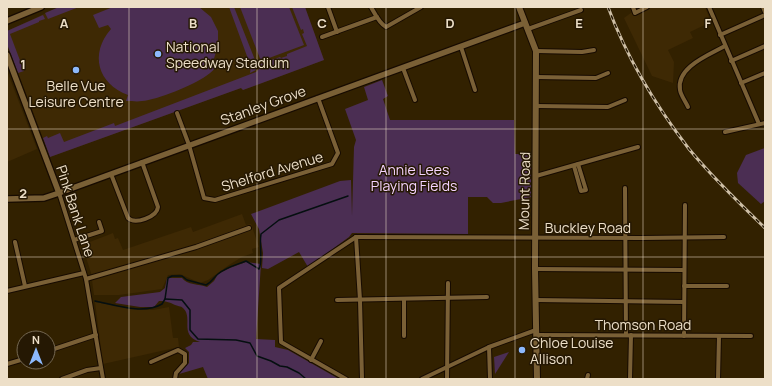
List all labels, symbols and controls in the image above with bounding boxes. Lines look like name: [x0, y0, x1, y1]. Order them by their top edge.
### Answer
text: A: [60, 14, 69, 32]
text: B: [189, 14, 197, 32]
text: C: [317, 14, 327, 32]
text: D: [445, 14, 455, 32]
text: E: [575, 14, 583, 32]
text: F: [705, 14, 712, 32]
place label: National Speedway Stadium: [166, 37, 289, 72]
marker: National Speedway Stadium: [153, 49, 163, 59]
text: 1: [20, 55, 26, 73]
marker: Belle Vue Leisure Centre: [71, 65, 81, 75]
place label: Belle Vue Leisure Centre: [28, 76, 124, 111]
street label: Stanley Grove: [218, 81, 308, 129]
street label: Shelford Avenue: [219, 147, 325, 195]
street label: Mount Road: [514, 152, 534, 230]
park label: Annie Lees Playing Fields: [371, 160, 457, 195]
street label: Pink Bank Lane: [52, 163, 100, 259]
text: 2: [19, 184, 27, 202]
street label: Buckley Road: [545, 218, 631, 237]
street label: Thomson Road: [595, 315, 691, 334]
north arrow: [16, 330, 56, 370]
text: N: [32, 332, 40, 347]
place label: Chloe Louise Allison: [530, 333, 613, 368]
marker: Chloe Louise Allison: [517, 345, 527, 355]

